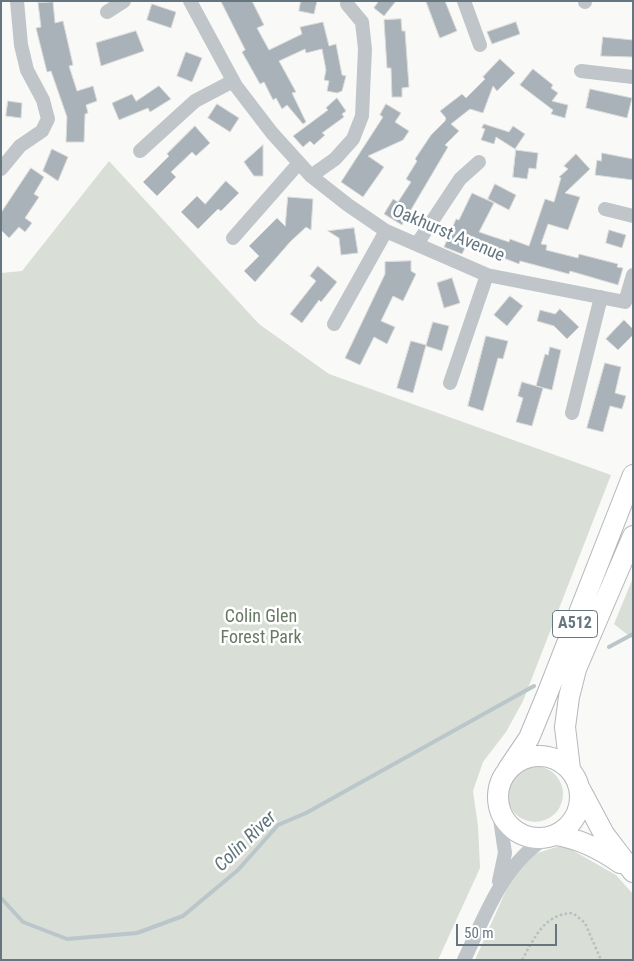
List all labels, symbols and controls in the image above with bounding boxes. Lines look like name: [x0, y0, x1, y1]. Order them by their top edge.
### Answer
street label: Oakhurst Avenue: [389, 201, 507, 267]
park label: Colin Glen Forest Park: [220, 606, 302, 649]
road number: A512: [552, 610, 598, 638]
water label: Colin River: [210, 807, 282, 877]
scale bar: [459, 914, 560, 946]
text: 50 m: [464, 924, 494, 942]

